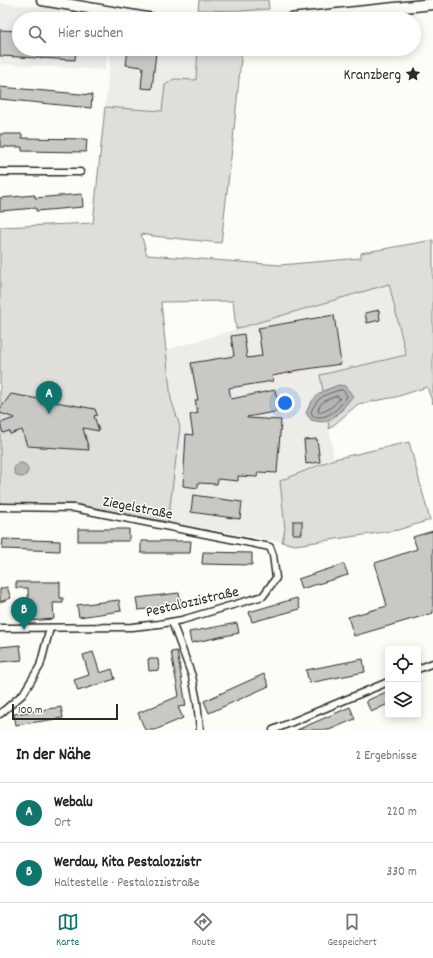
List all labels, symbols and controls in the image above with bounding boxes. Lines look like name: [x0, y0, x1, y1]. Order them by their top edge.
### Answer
search box: [12, 12, 421, 56]
icon: search: [26, 23, 48, 45]
text: Hier suchen: [58, 23, 123, 45]
place label: Kranzberg: [344, 65, 401, 87]
place icon: Kranzberg: [404, 65, 422, 83]
pin: A: [36, 381, 62, 414]
your location: [275, 393, 295, 413]
street label: Ziegelstraße: [101, 491, 175, 527]
street label: Pestalozzistraße: [144, 581, 242, 624]
pin: B: [11, 597, 37, 630]
map controls: [385, 646, 421, 718]
button: locate: [385, 646, 421, 682]
button: layers: [385, 682, 421, 718]
scale bar: [12, 702, 118, 721]
text: 100 m: [18, 703, 42, 719]
text: In der Nähe: [16, 744, 91, 768]
text: 2 Ergebnisse: [356, 747, 417, 766]
text: Webalu: [54, 792, 93, 814]
text: A: [25, 803, 33, 822]
text: 220 m: [387, 803, 417, 822]
text: Ort: [54, 814, 71, 833]
text: Werdau, Kita Pestalozzistr: [54, 852, 201, 874]
text: B: [26, 863, 32, 882]
text: 330 m: [386, 863, 417, 882]
text: Haltestelle · Pestalozzistraße: [54, 874, 199, 893]
tab: Karte: [56, 911, 79, 951]
tab: Route: [191, 911, 215, 951]
tab: Gespeichert: [328, 911, 377, 951]

